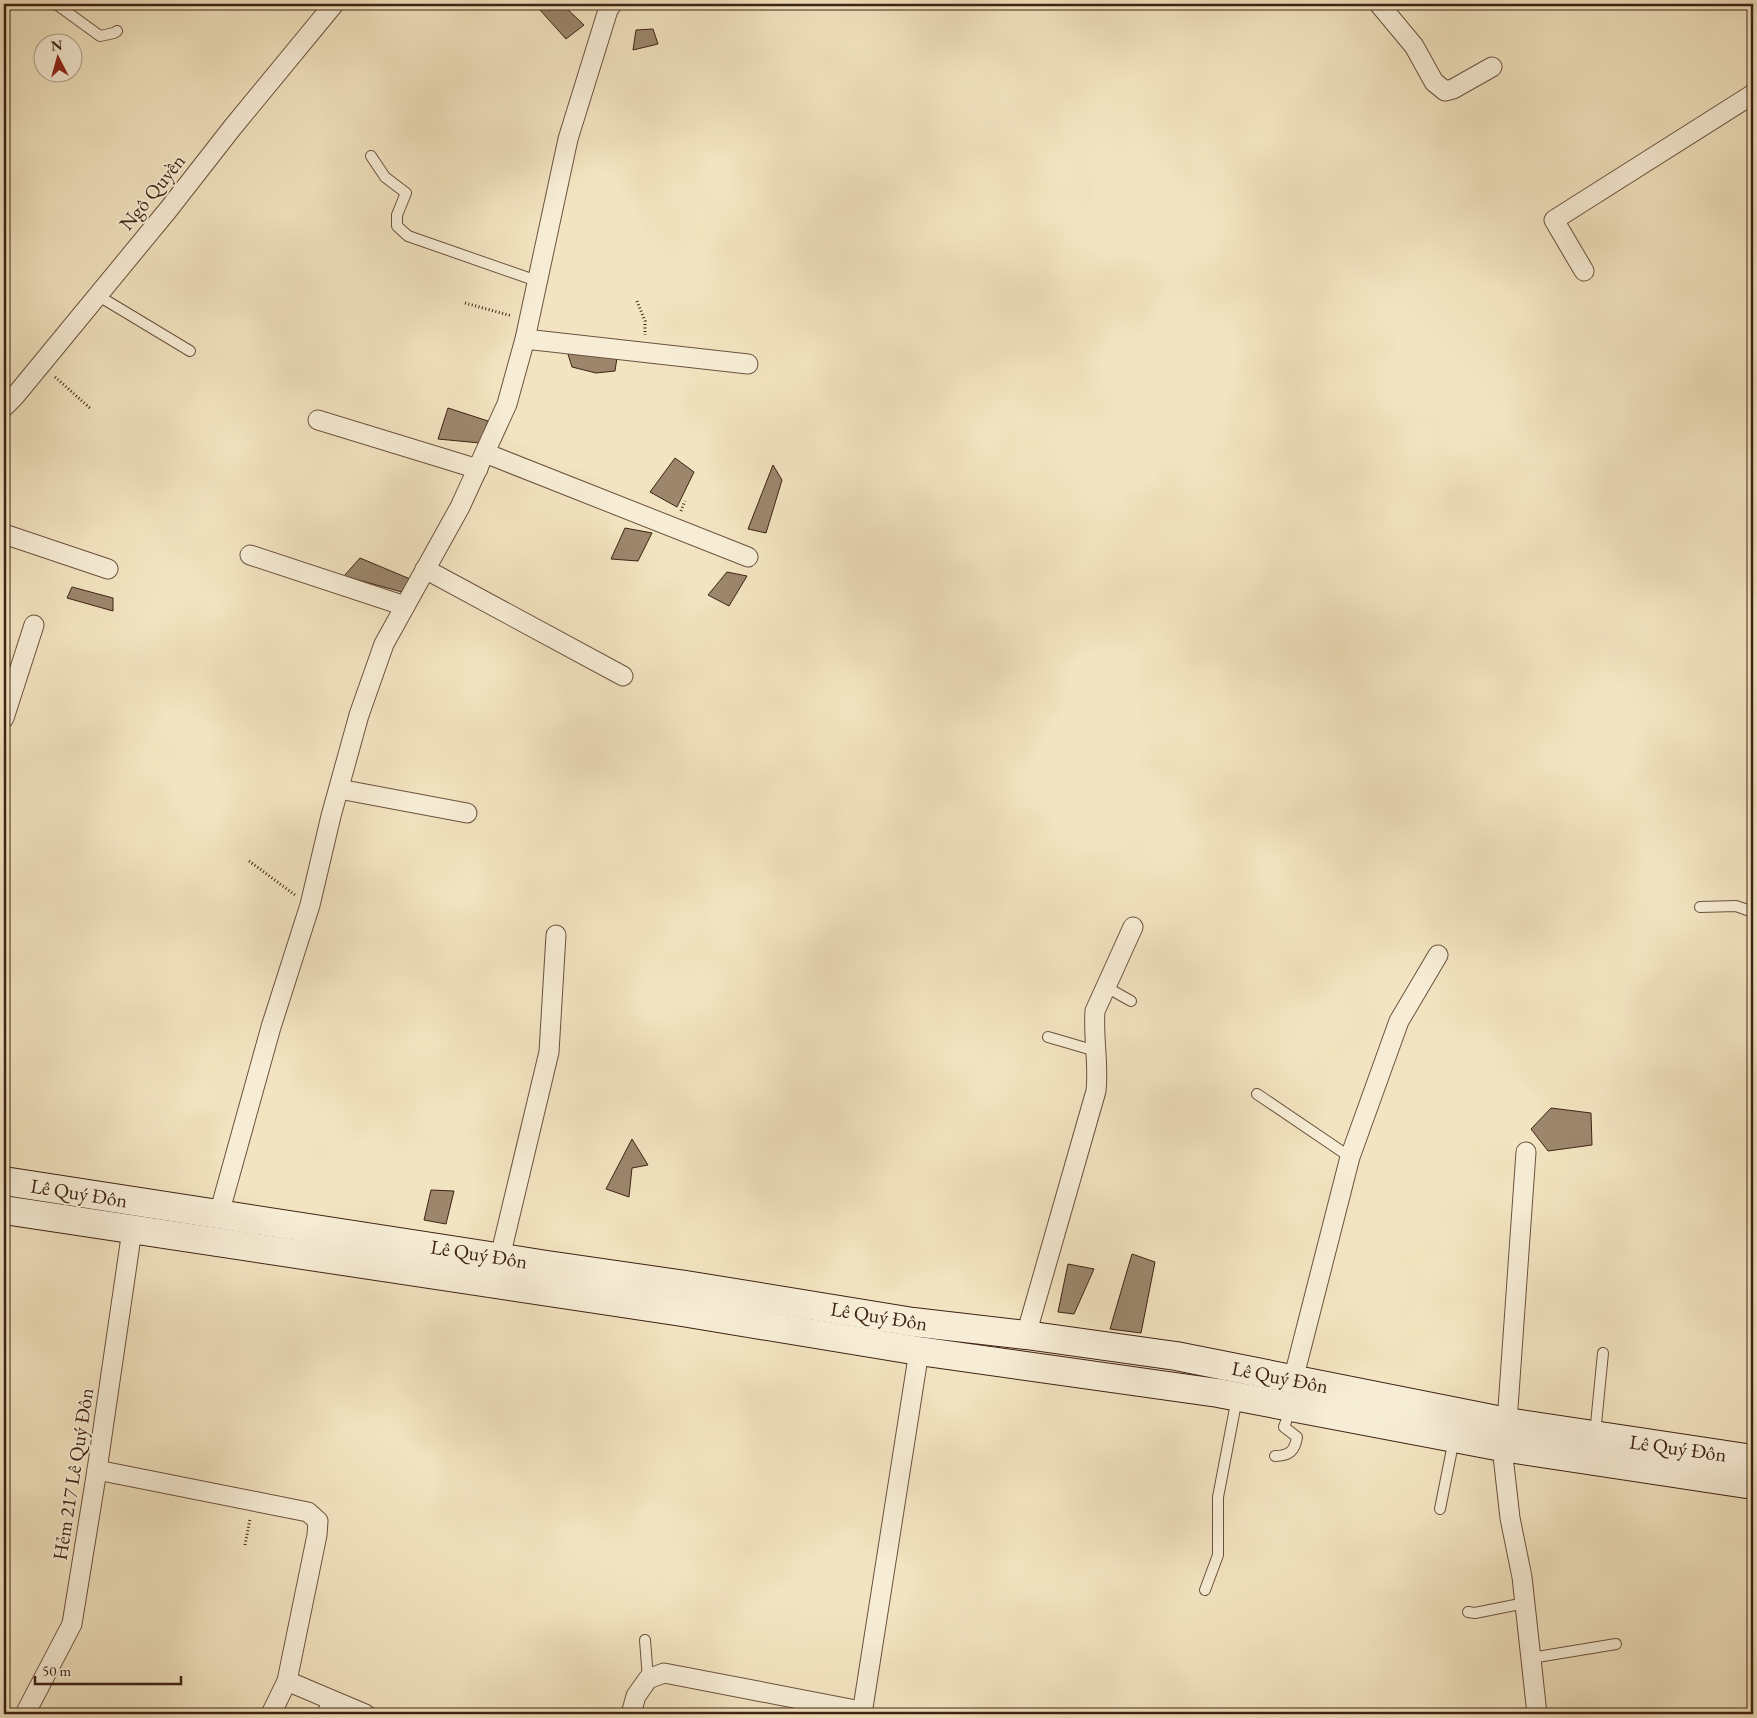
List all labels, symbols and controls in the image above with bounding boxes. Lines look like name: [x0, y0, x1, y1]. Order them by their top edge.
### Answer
north arrow: [32, 32, 82, 82]
text: N: [50, 35, 64, 55]
street label: Ngô Quyền: [113, 148, 191, 235]
street label: Lê Quý Đôn: [29, 1173, 130, 1214]
street label: Lê Quý Đôn: [429, 1234, 530, 1275]
street label: Lê Quý Đôn: [829, 1296, 930, 1337]
street label: Lê Quý Đôn: [1230, 1355, 1331, 1399]
street label: Hẻm 217 Lê Quý Đôn: [47, 1386, 100, 1562]
street label: Lê Quý Đôn: [1628, 1428, 1729, 1468]
scale bar: [35, 1653, 181, 1685]
text: 50 m: [42, 1661, 71, 1680]

